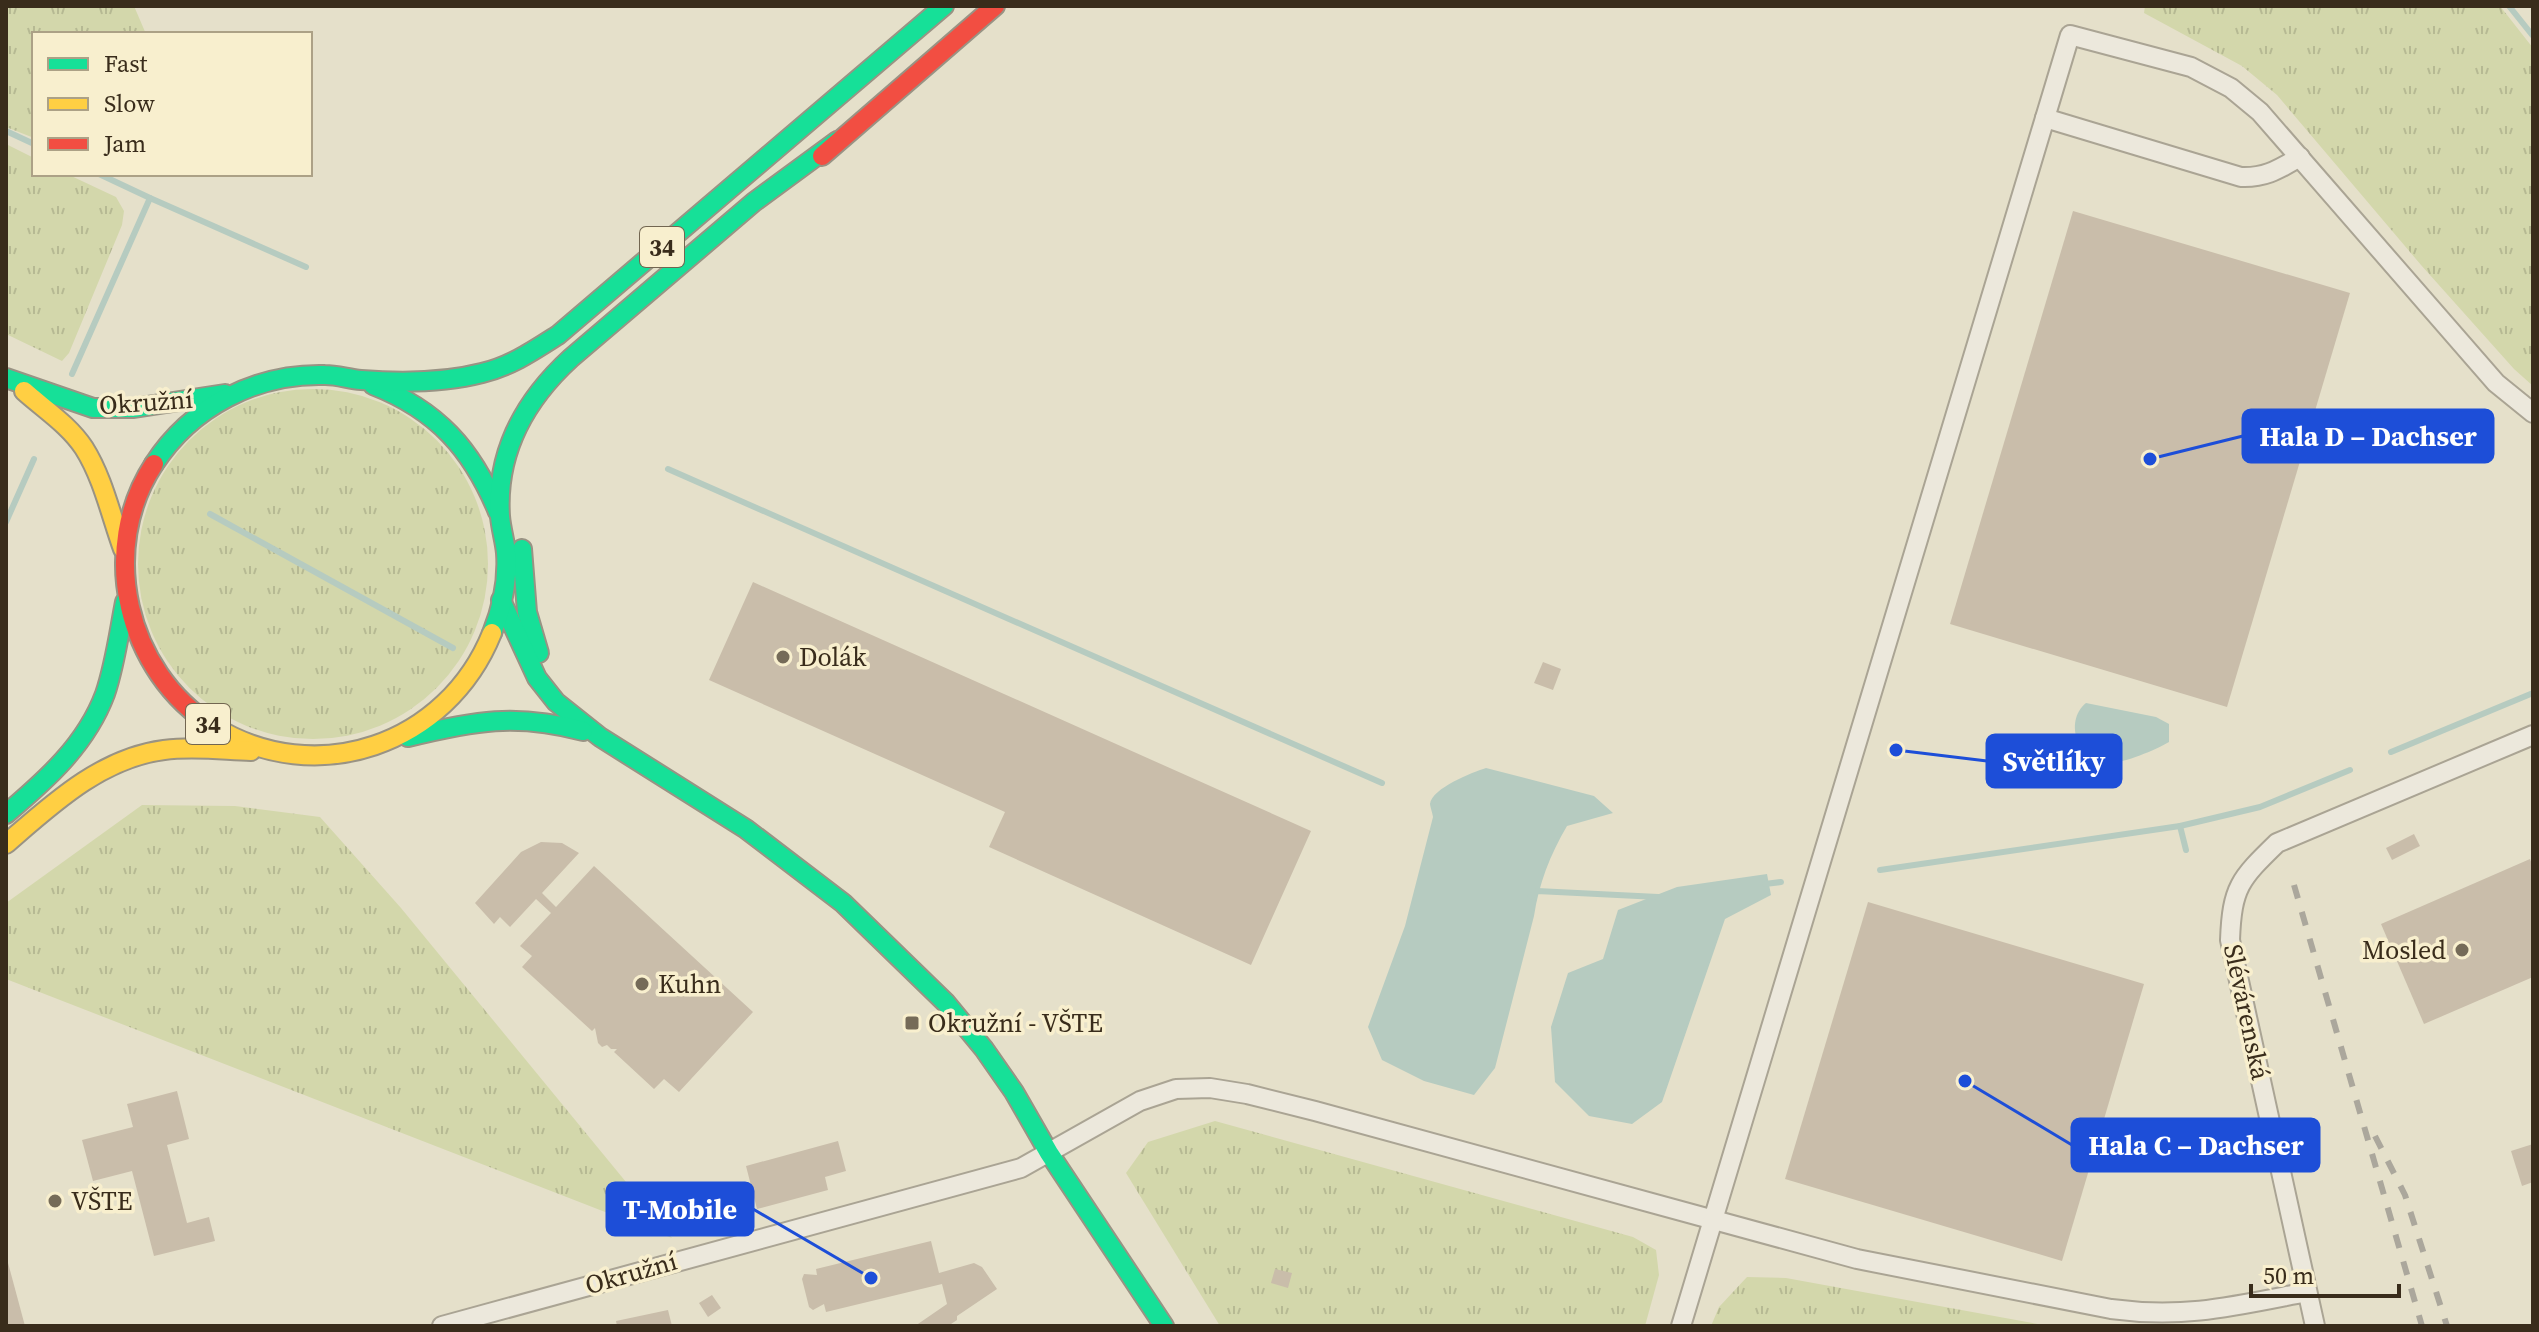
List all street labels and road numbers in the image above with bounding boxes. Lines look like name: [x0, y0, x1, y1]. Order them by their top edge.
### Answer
road number: 34: [640, 227, 684, 267]
street label: Okružní: [98, 381, 194, 423]
road number: 34: [186, 704, 230, 744]
street label: Slévárenská: [2215, 941, 2279, 1084]
street label: Okružní: [581, 1243, 681, 1303]

